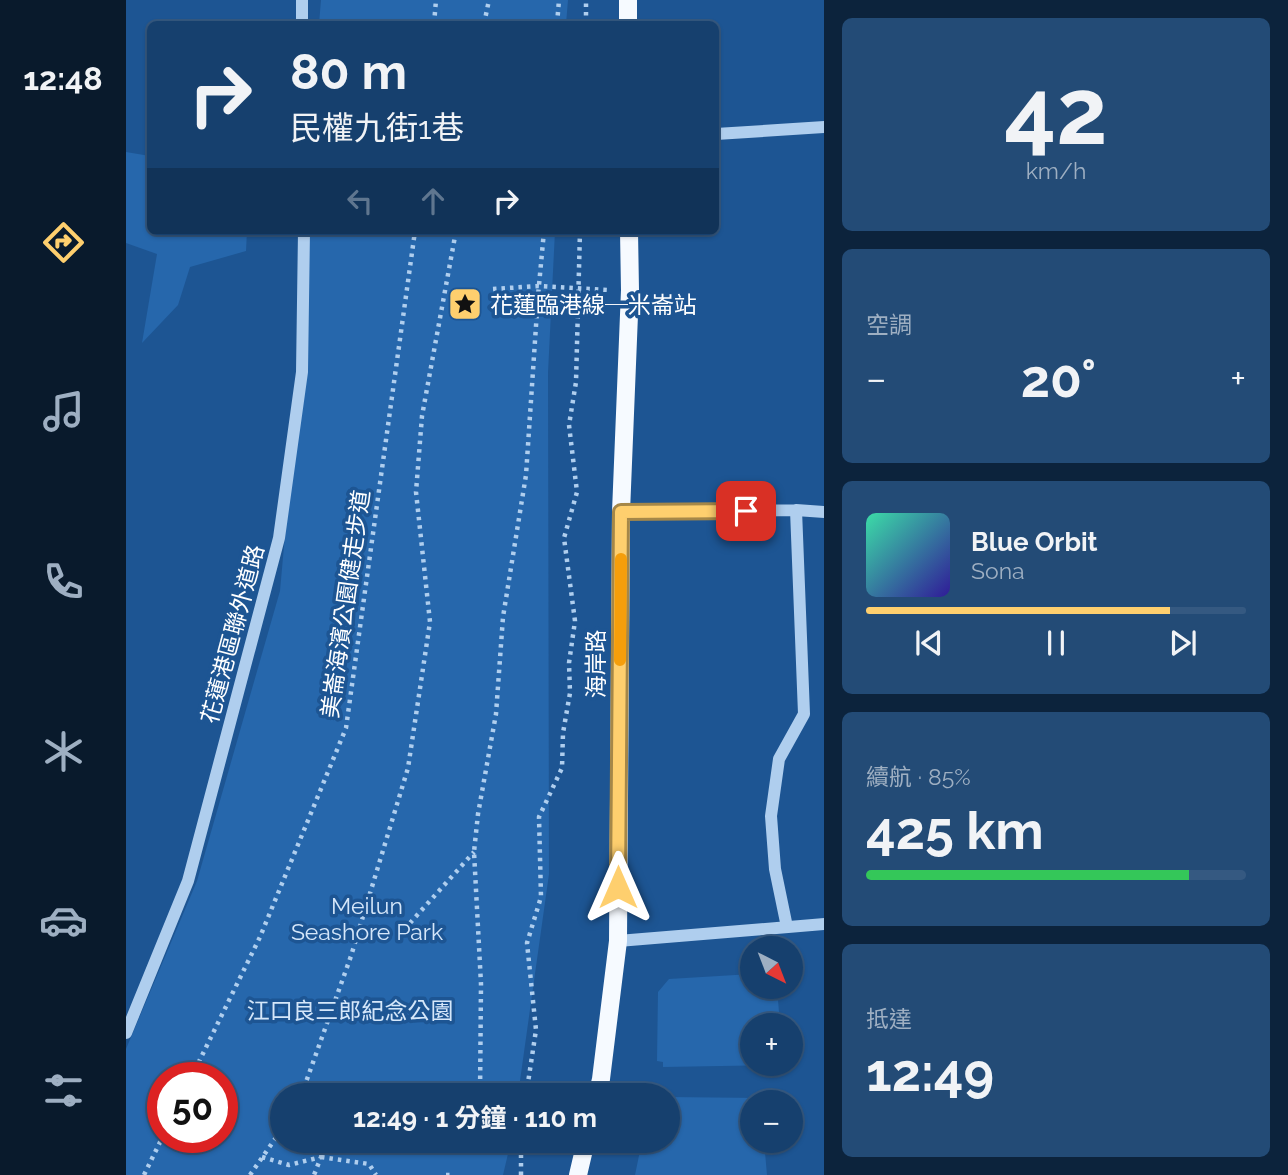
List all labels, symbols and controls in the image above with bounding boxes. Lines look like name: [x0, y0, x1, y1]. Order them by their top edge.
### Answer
text: 80 m: [290, 43, 407, 100]
icon: right: [175, 49, 266, 140]
text: 42: [1004, 58, 1108, 165]
text: 12:48: [23, 60, 103, 97]
text: 民權九街1巷: [290, 109, 464, 146]
text: km/h: [1026, 157, 1086, 184]
icon: left: [341, 182, 379, 220]
icon: ahead: [414, 182, 452, 220]
icon: right: [487, 182, 525, 220]
icon: directions: [39, 218, 88, 267]
place icon: 花蓮臨港線─米崙站: [446, 285, 484, 323]
place label: 花蓮臨港線─米崙站: [490, 291, 697, 318]
text: 空調: [866, 311, 912, 338]
text: 20°: [1021, 348, 1096, 409]
text: −: [866, 356, 886, 401]
text: +: [1230, 356, 1246, 401]
icon: music: [39, 387, 88, 436]
pin: [716, 481, 776, 541]
street label: 美崙海濱公園健走步道: [316, 488, 374, 720]
icon: arrive: [727, 492, 765, 530]
text: Blue Orbit: [971, 527, 1098, 557]
street label: 花蓮港區聯外道路: [195, 542, 269, 726]
icon: phone: [39, 557, 88, 606]
text: Sona: [971, 557, 1025, 584]
icon: previous: [910, 624, 948, 662]
icon: pause: [1037, 624, 1075, 662]
icon: next: [1164, 624, 1202, 662]
street label: 海岸路: [582, 630, 609, 699]
icon: climate: [39, 727, 88, 776]
text: 續航 · 85%: [866, 763, 971, 790]
text: 425 km: [866, 800, 1044, 861]
position arrow: [581, 850, 655, 924]
park label: Meilun Seashore Park: [291, 892, 443, 945]
icon: car: [39, 896, 88, 945]
north arrow: [740, 936, 803, 999]
map controls: [740, 936, 803, 1153]
park label: 江口良三郎紀念公園: [247, 997, 454, 1024]
text: 抵達: [866, 1005, 912, 1032]
button: +: [740, 1013, 803, 1076]
text: 12:49: [866, 1042, 994, 1103]
speed limit sign: 50: [147, 1062, 238, 1153]
icon: filters: [39, 1066, 88, 1115]
button: −: [740, 1090, 803, 1153]
text: 12:49 · 1 分鐘 · 110 m: [353, 1103, 597, 1133]

